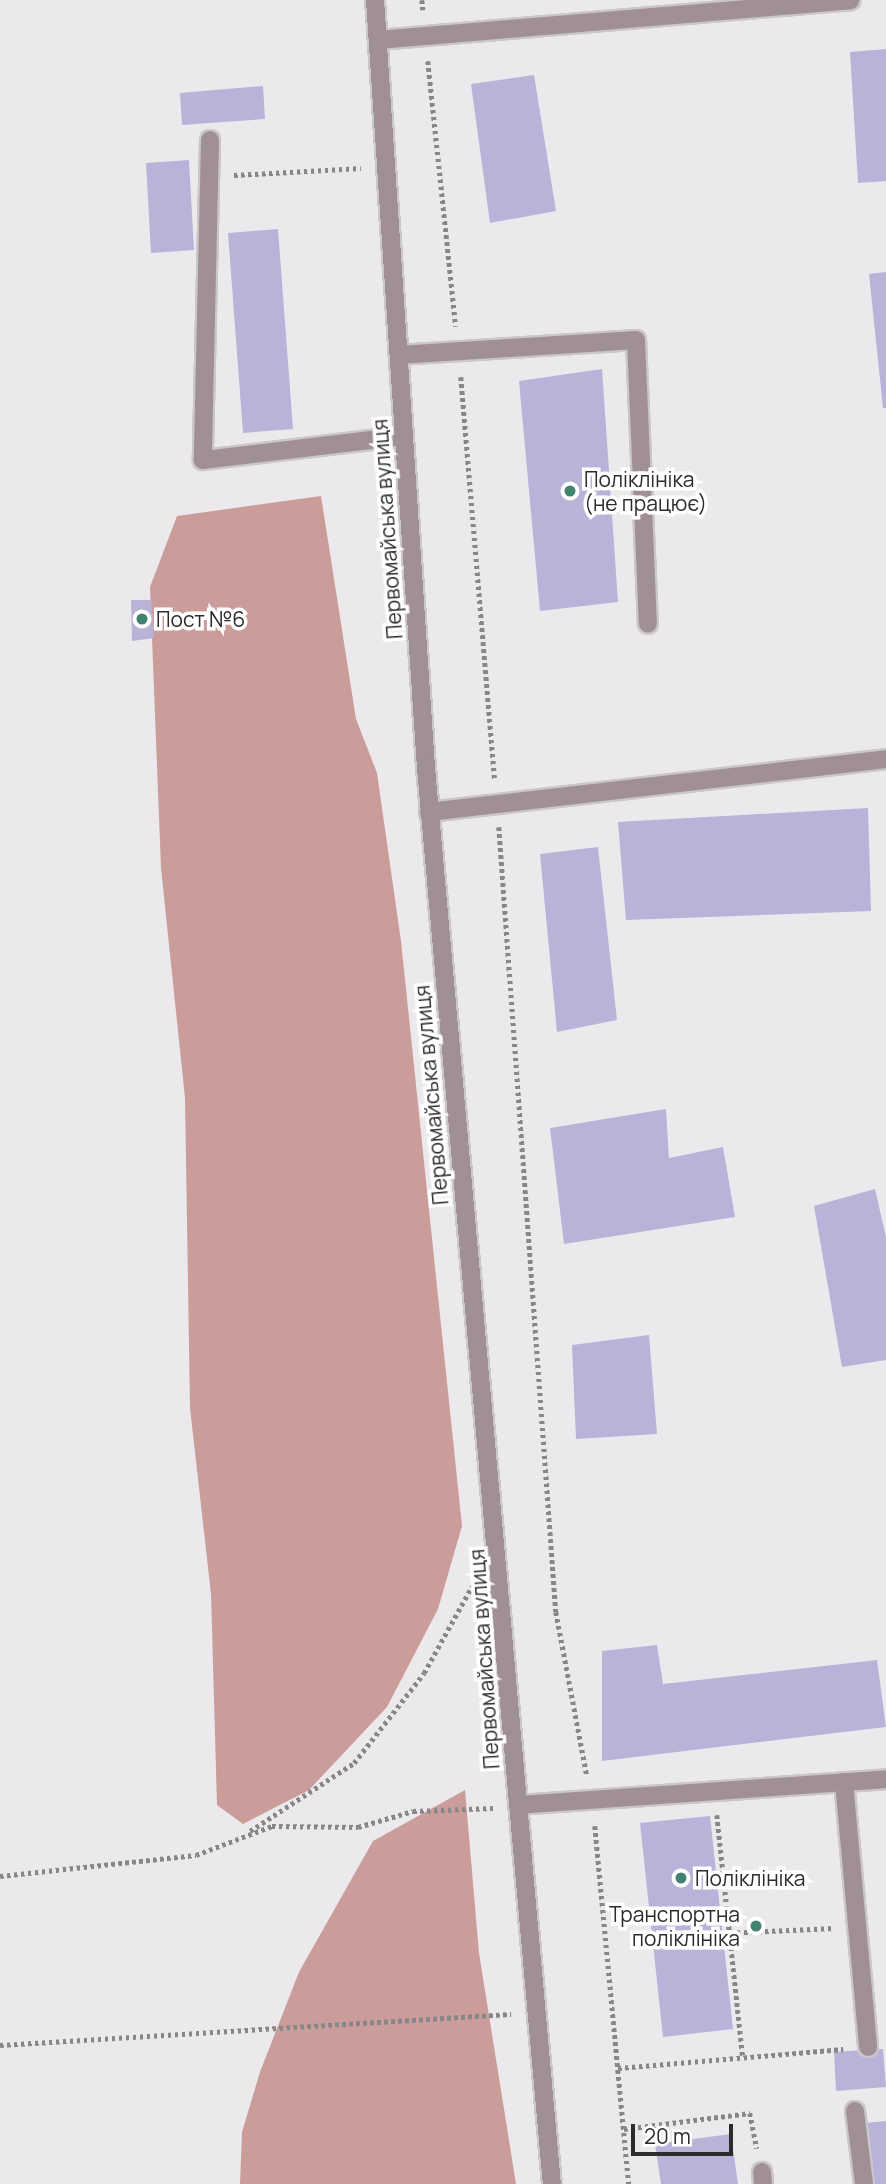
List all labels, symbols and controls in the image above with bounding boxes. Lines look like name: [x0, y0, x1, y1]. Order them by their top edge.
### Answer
street label: Первомайська вулиця: [367, 418, 407, 640]
place label: Поліклініка (не працює): [584, 466, 707, 516]
marker: Поліклініка (не працює): [562, 483, 578, 499]
place label: Пост №6: [156, 606, 245, 632]
marker: Пост №6: [134, 611, 150, 627]
street label: Первомайська вулиця: [409, 984, 453, 1206]
street label: Первомайська вулиця: [464, 1548, 504, 1770]
place label: Поліклініка: [695, 1865, 806, 1891]
marker: Поліклініка: [673, 1870, 689, 1886]
place label: Транспортна поліклініка: [609, 1901, 740, 1951]
marker: Транспортна поліклініка: [746, 1916, 766, 1936]
scale bar: [634, 2110, 736, 2154]
text: 20 m: [644, 2122, 691, 2150]

